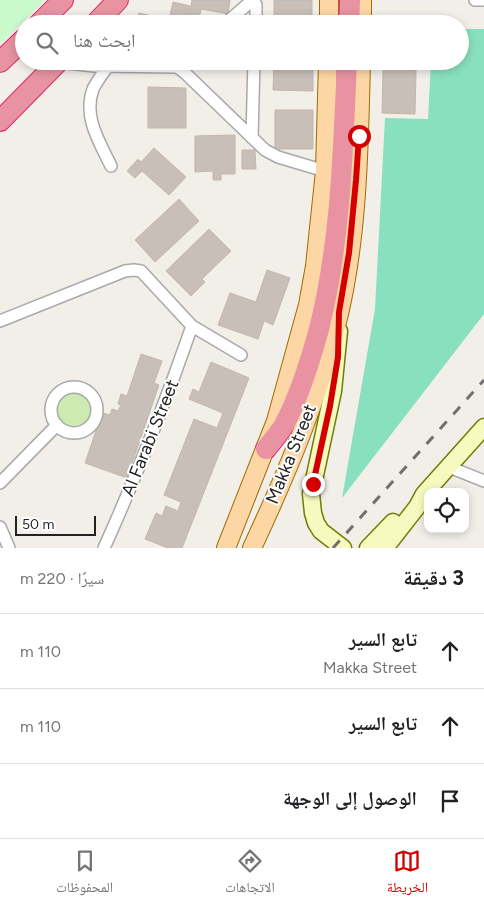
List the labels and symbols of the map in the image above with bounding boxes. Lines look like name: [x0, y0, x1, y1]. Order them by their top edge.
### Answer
route start: [348, 125, 371, 148]
street label: Al Farabi Street: [117, 376, 184, 500]
street label: Makka Street: [261, 401, 321, 507]
route end: [302, 473, 325, 496]
scale bar: [15, 513, 96, 536]

